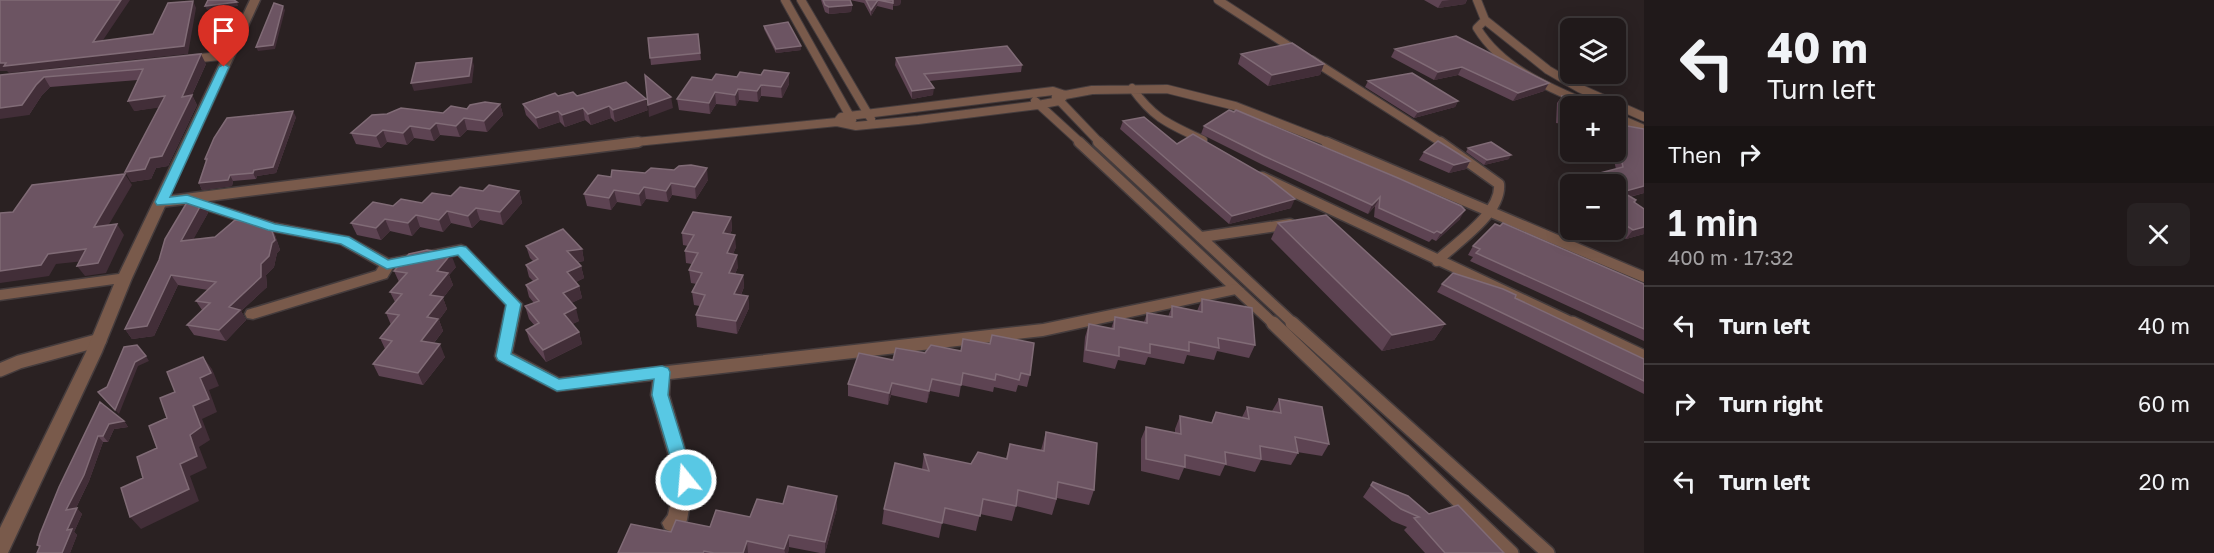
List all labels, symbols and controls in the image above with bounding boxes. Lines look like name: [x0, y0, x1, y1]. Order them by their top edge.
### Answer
pin: [198, 5, 249, 67]
icon: arrive: [207, 14, 240, 47]
map controls: [1560, 18, 1626, 240]
button: layers: [1560, 18, 1626, 84]
text: 40 m: [1767, 22, 1868, 72]
icon: left: [1668, 24, 1746, 102]
text: Turn left: [1767, 73, 1876, 105]
button: +: [1560, 96, 1626, 162]
icon: right: [1733, 138, 1766, 171]
text: Then: [1668, 141, 1721, 168]
button: −: [1560, 174, 1626, 240]
text: 1 min: [1668, 201, 1758, 244]
button: close: [2127, 203, 2190, 266]
text: 400 m · 17:32: [1668, 245, 1793, 269]
icon: left: [1668, 309, 1701, 342]
text: Turn left: [1719, 312, 1810, 339]
text: 40 m: [2138, 312, 2190, 339]
icon: right: [1668, 387, 1701, 420]
text: Turn right: [1719, 390, 1823, 417]
text: 60 m: [2138, 390, 2190, 417]
position arrow: [654, 448, 718, 512]
icon: left: [1668, 465, 1701, 498]
text: Turn left: [1719, 468, 1810, 495]
text: 20 m: [2139, 468, 2190, 495]

